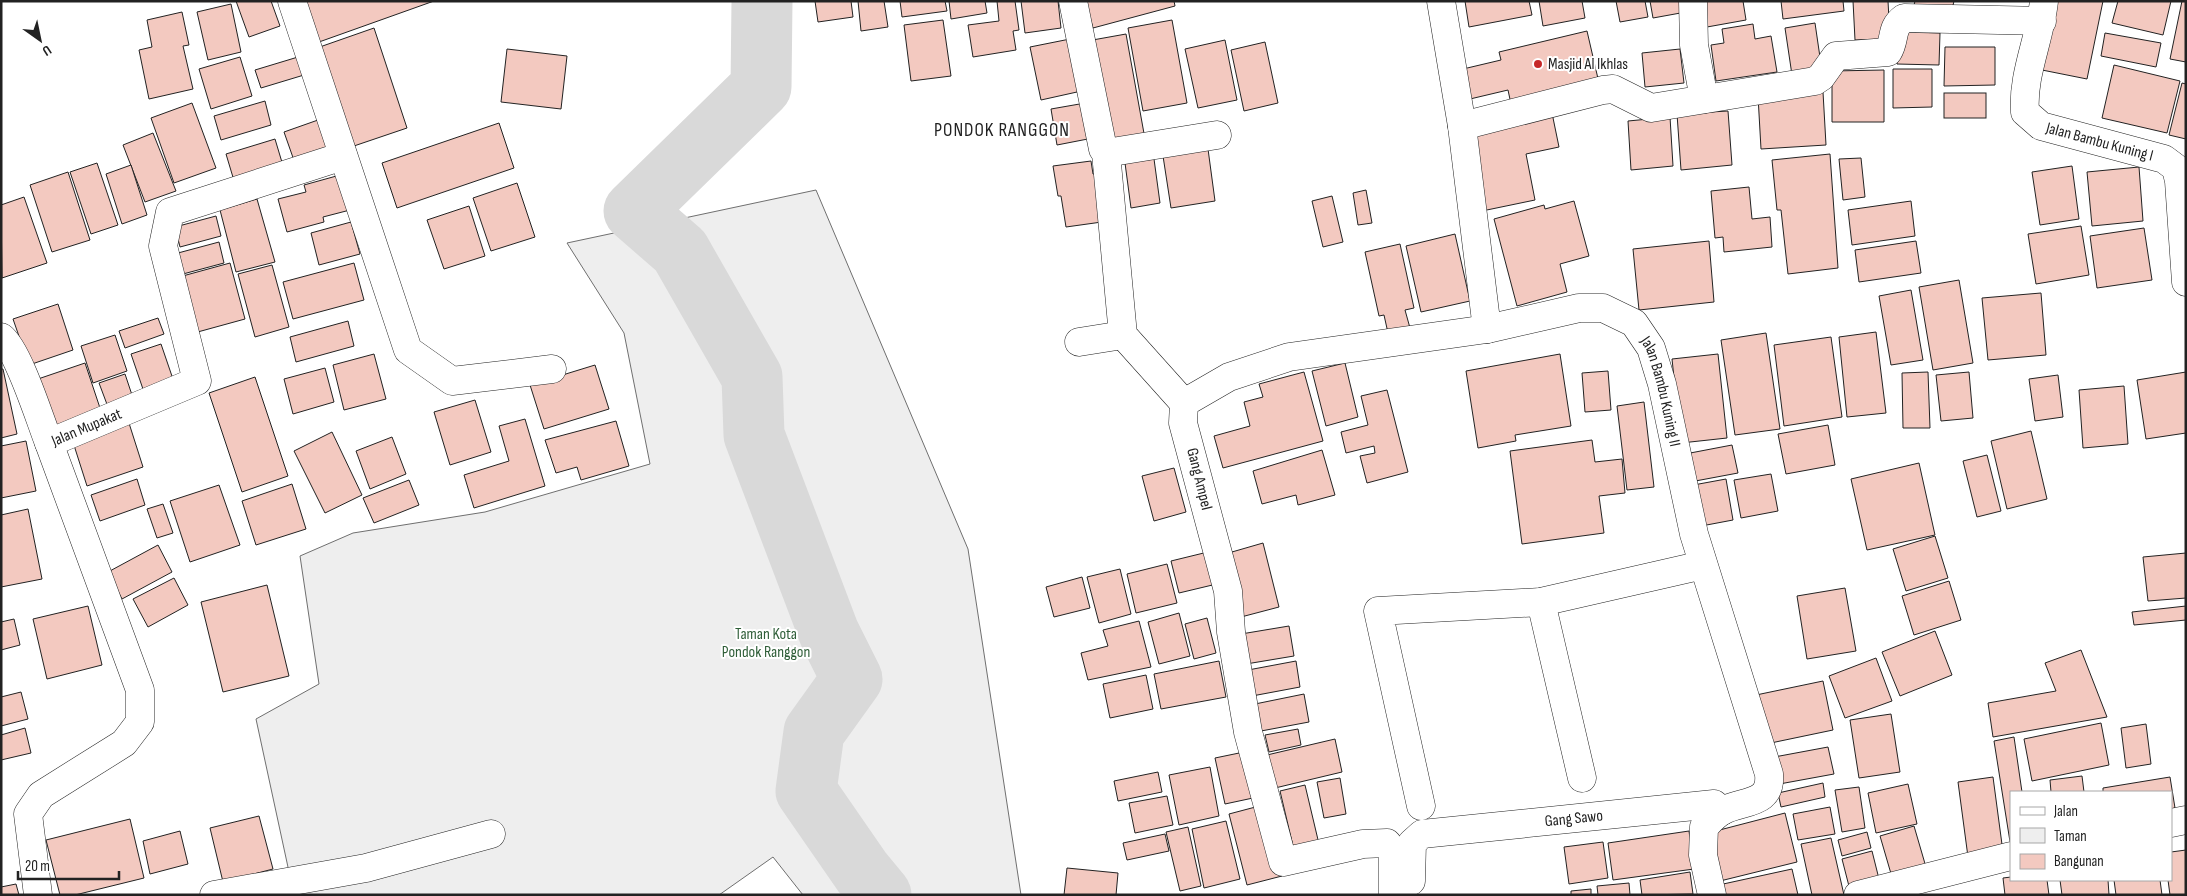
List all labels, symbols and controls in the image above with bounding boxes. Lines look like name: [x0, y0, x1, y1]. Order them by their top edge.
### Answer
north arrow: [15, 15, 65, 65]
text: U: [39, 41, 54, 60]
place label: Masjid Al Ikhlas: [1548, 55, 1628, 74]
marker: Masjid Al Ikhlas: [1532, 58, 1544, 70]
street label: Jalan Bambu Kuning I: [2043, 118, 2155, 165]
district label: PONDOK RANGGON: [934, 119, 1070, 142]
street label: Jalan Bambu Kuning II: [1636, 332, 1685, 448]
street label: Jalan Mupakat: [48, 404, 125, 451]
street label: Gang Ampel: [1182, 446, 1216, 512]
park label: Taman Kota Pondok Ranggon: [722, 625, 810, 662]
legend: [2010, 791, 2172, 881]
text: Jalan: [2053, 802, 2078, 821]
street label: Gang Sawo: [1544, 806, 1604, 831]
text: Taman: [2054, 827, 2087, 846]
scale bar: [18, 848, 119, 880]
text: Bangunan: [2054, 852, 2104, 871]
text: 20 m: [25, 857, 50, 876]

